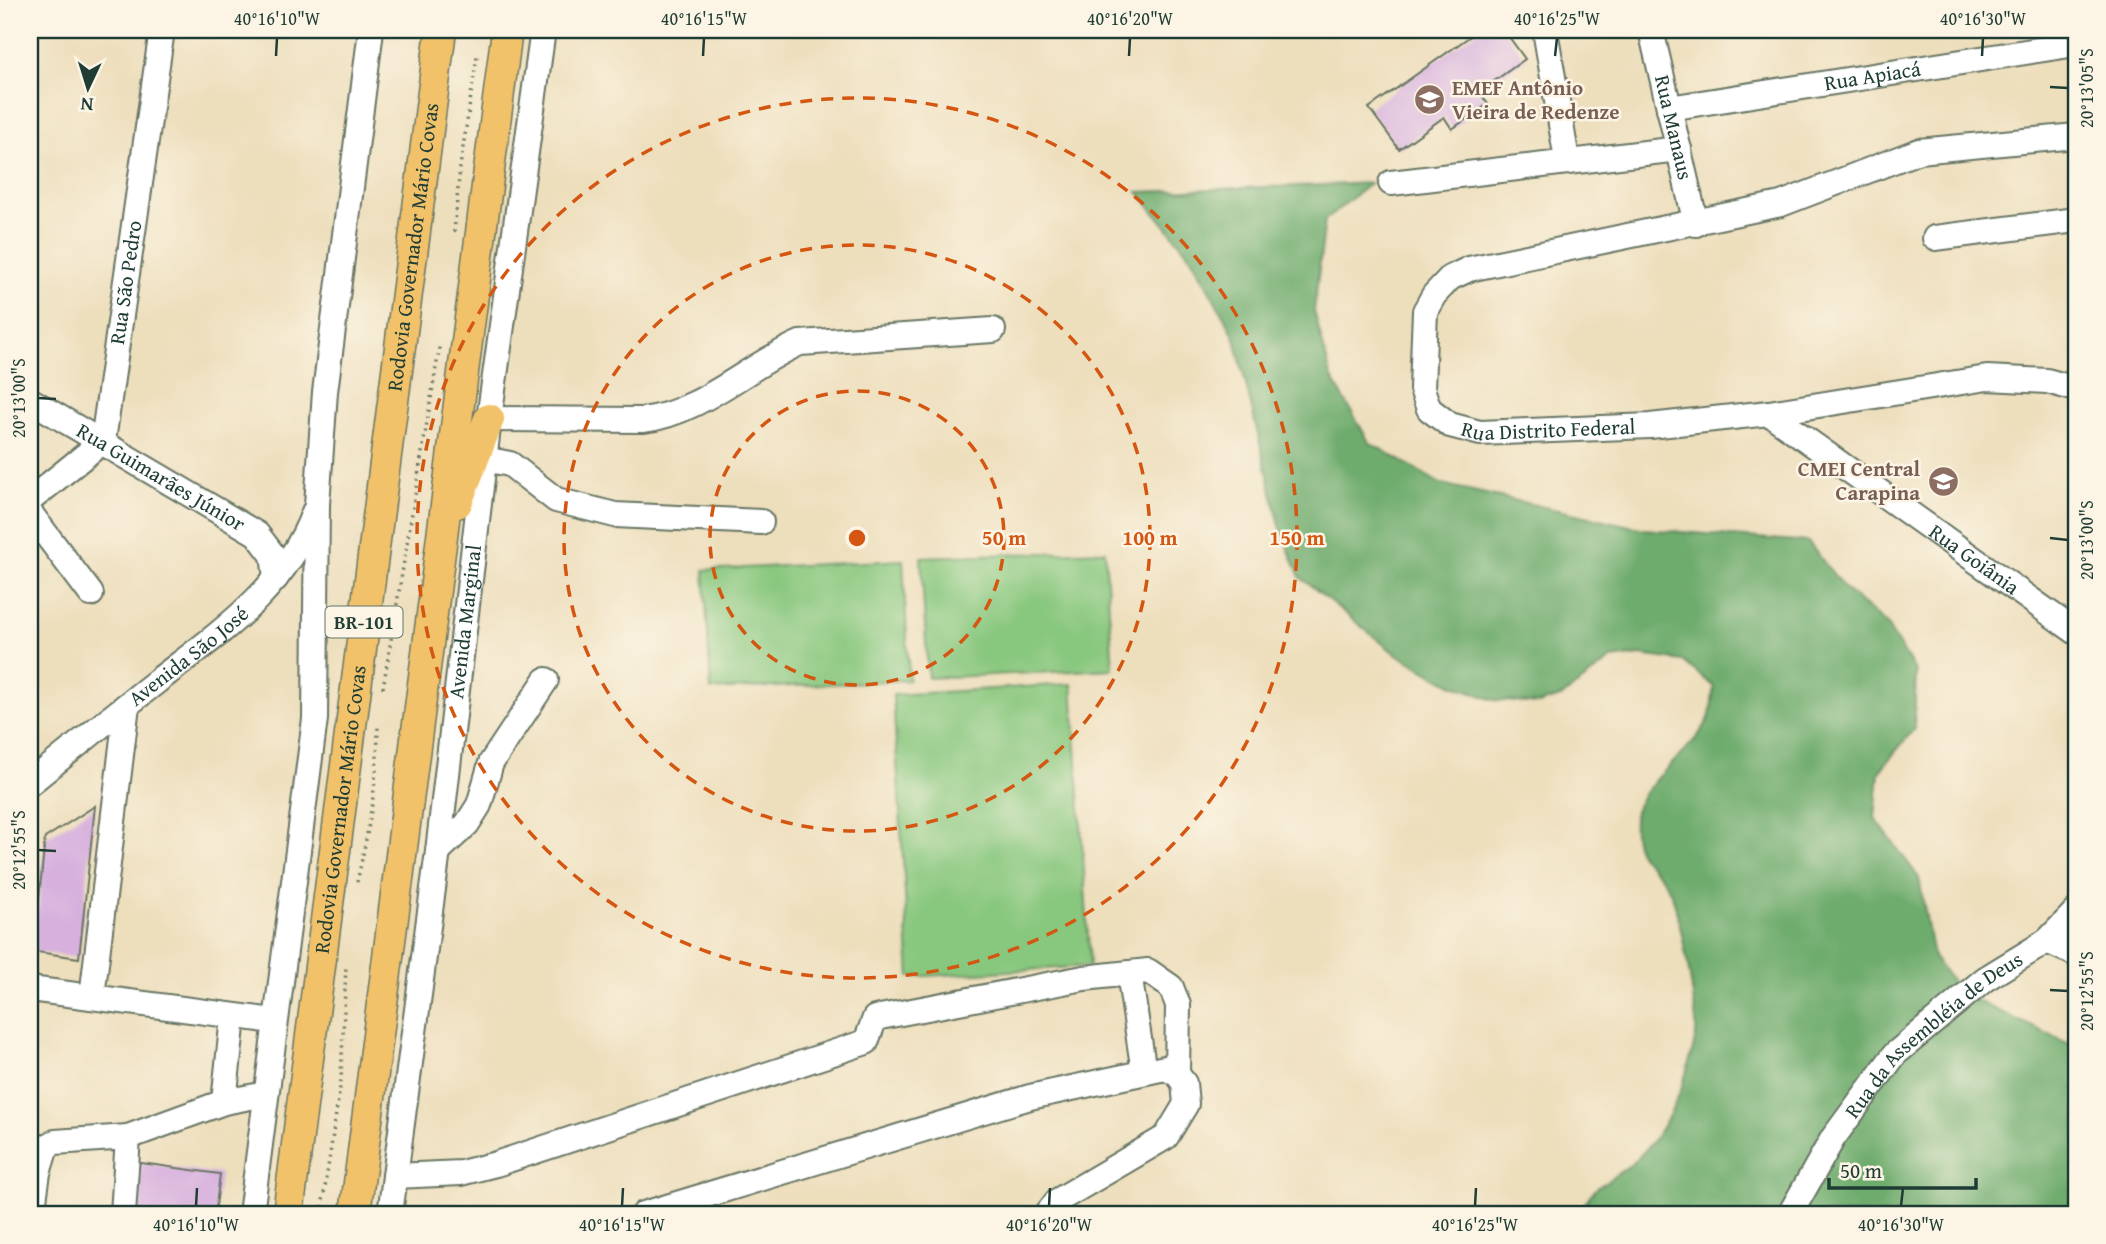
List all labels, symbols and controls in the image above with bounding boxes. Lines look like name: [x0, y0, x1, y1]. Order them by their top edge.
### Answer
text: 40°16'10"W: [234, 5, 321, 32]
text: 40°16'15"W: [661, 5, 748, 32]
text: 40°16'20"W: [1087, 5, 1174, 32]
text: 40°16'25"W: [1514, 5, 1601, 32]
text: 40°16'30"W: [1940, 5, 2027, 32]
text: 20°13'05"S: [2073, 48, 2100, 128]
north arrow: [52, 52, 122, 122]
street label: Rua Apiacá: [1822, 53, 1923, 98]
place label: EMEF Antônio Vieira de Redenze: [1452, 72, 1620, 127]
street label: Rua Manaus: [1647, 72, 1701, 183]
school or university icon: EMEF Antônio Vieira de Redenze: [1412, 83, 1446, 117]
text: N: [79, 91, 94, 119]
street label: Rodovia Governador Mário Covas: [378, 101, 446, 393]
street label: Rua São Pedro: [101, 218, 149, 346]
text: 20°13'00"S: [5, 358, 32, 438]
street label: Rua Distrito Federal: [1458, 411, 1636, 449]
street label: Rua Guimarães Júnior: [71, 415, 252, 539]
place label: CMEI Central Carapina: [1798, 453, 1920, 508]
school or university icon: CMEI Central Carapina: [1926, 464, 1960, 498]
text: 20°13'00"S: [2073, 500, 2100, 580]
street label: Rua Goiânia: [1923, 516, 2026, 602]
text: 50 m: [982, 522, 1026, 553]
text: 100 m: [1122, 522, 1178, 553]
text: 150 m: [1269, 522, 1325, 553]
centre of rings: [845, 526, 869, 550]
street label: Avenida Marginal: [440, 543, 489, 700]
street label: Avenida São José: [121, 598, 256, 713]
road number: BR-101: [326, 607, 402, 638]
street label: Rodovia Governador Mário Covas: [306, 663, 374, 955]
text: 20°12'55"S: [5, 810, 32, 890]
street label: Rua da Assembléia de Deus: [1837, 943, 2029, 1124]
text: 20°12'55"S: [2073, 951, 2100, 1031]
scale bar: [1829, 1146, 1976, 1190]
text: 50 m: [1840, 1155, 1882, 1186]
text: 40°16'10"W: [153, 1211, 240, 1238]
text: 40°16'15"W: [579, 1211, 666, 1238]
text: 40°16'20"W: [1006, 1211, 1093, 1238]
text: 40°16'25"W: [1432, 1211, 1519, 1238]
text: 40°16'30"W: [1858, 1211, 1945, 1238]

